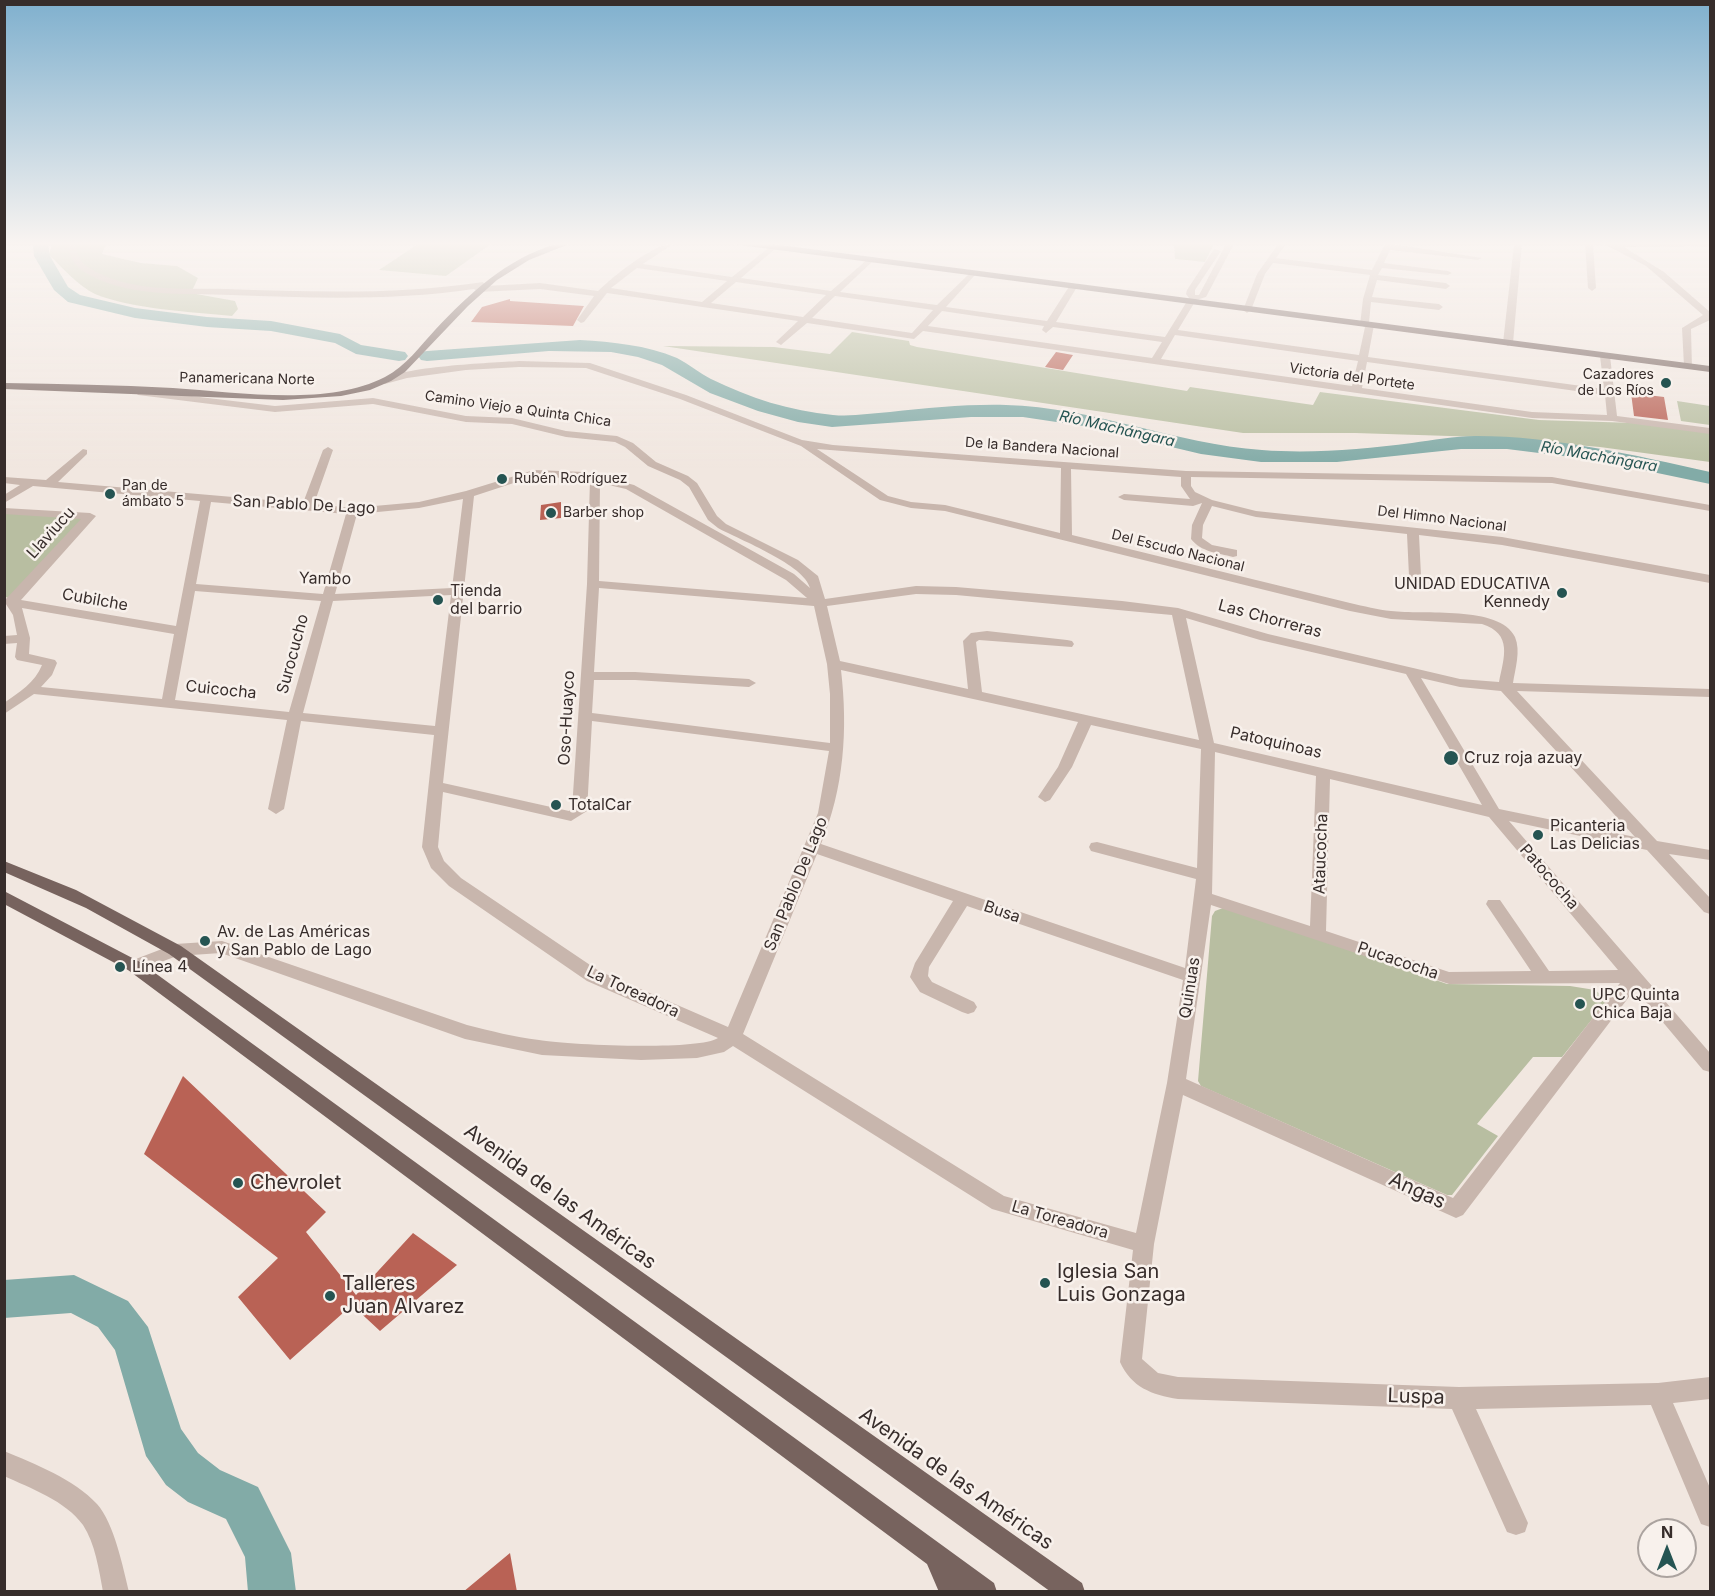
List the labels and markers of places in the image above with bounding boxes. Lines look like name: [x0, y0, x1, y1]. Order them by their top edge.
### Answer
place label: Cazadores de Los Ríos: [1578, 367, 1654, 400]
marker: Cazadores de Los Ríos: [1659, 376, 1673, 390]
place label: Rubén Rodríguez: [514, 471, 627, 487]
marker: Rubén Rodríguez: [495, 472, 509, 486]
place label: Pan de ámbato 5: [122, 478, 184, 510]
marker: Pan de ámbato 5: [103, 487, 117, 501]
place label: Barber shop: [563, 505, 644, 521]
marker: Barber shop: [544, 506, 558, 520]
place label: UNIDAD EDUCATIVA Kennedy: [1394, 574, 1550, 612]
place label: Tienda del barrio: [450, 581, 522, 619]
marker: UNIDAD EDUCATIVA Kennedy: [1555, 586, 1569, 600]
marker: Tienda del barrio: [431, 593, 445, 607]
place label: Cruz roja azuay: [1464, 748, 1582, 768]
marker: Cruz roja azuay: [1442, 749, 1460, 767]
place label: TotalCar: [568, 795, 632, 815]
marker: TotalCar: [549, 798, 563, 812]
place label: Picanteria Las Delicias: [1550, 816, 1640, 854]
marker: Picanteria Las Delicias: [1531, 828, 1545, 842]
place label: Av. de Las Américas y San Pablo de Lago: [217, 922, 372, 960]
marker: Av. de Las Américas y San Pablo de Lago: [198, 934, 212, 948]
place label: Línea 4: [132, 957, 188, 977]
marker: Línea 4: [113, 960, 127, 974]
place label: UPC Quinta Chica Baja: [1592, 985, 1680, 1023]
marker: UPC Quinta Chica Baja: [1573, 997, 1587, 1011]
place label: Chevrolet: [250, 1171, 341, 1195]
marker: Chevrolet: [231, 1176, 245, 1190]
place label: Iglesia San Luis Gonzaga: [1057, 1260, 1186, 1307]
place label: Talleres Juan Alvarez: [342, 1272, 465, 1319]
marker: Iglesia San Luis Gonzaga: [1038, 1276, 1052, 1290]
marker: Talleres Juan Alvarez: [323, 1289, 337, 1303]

